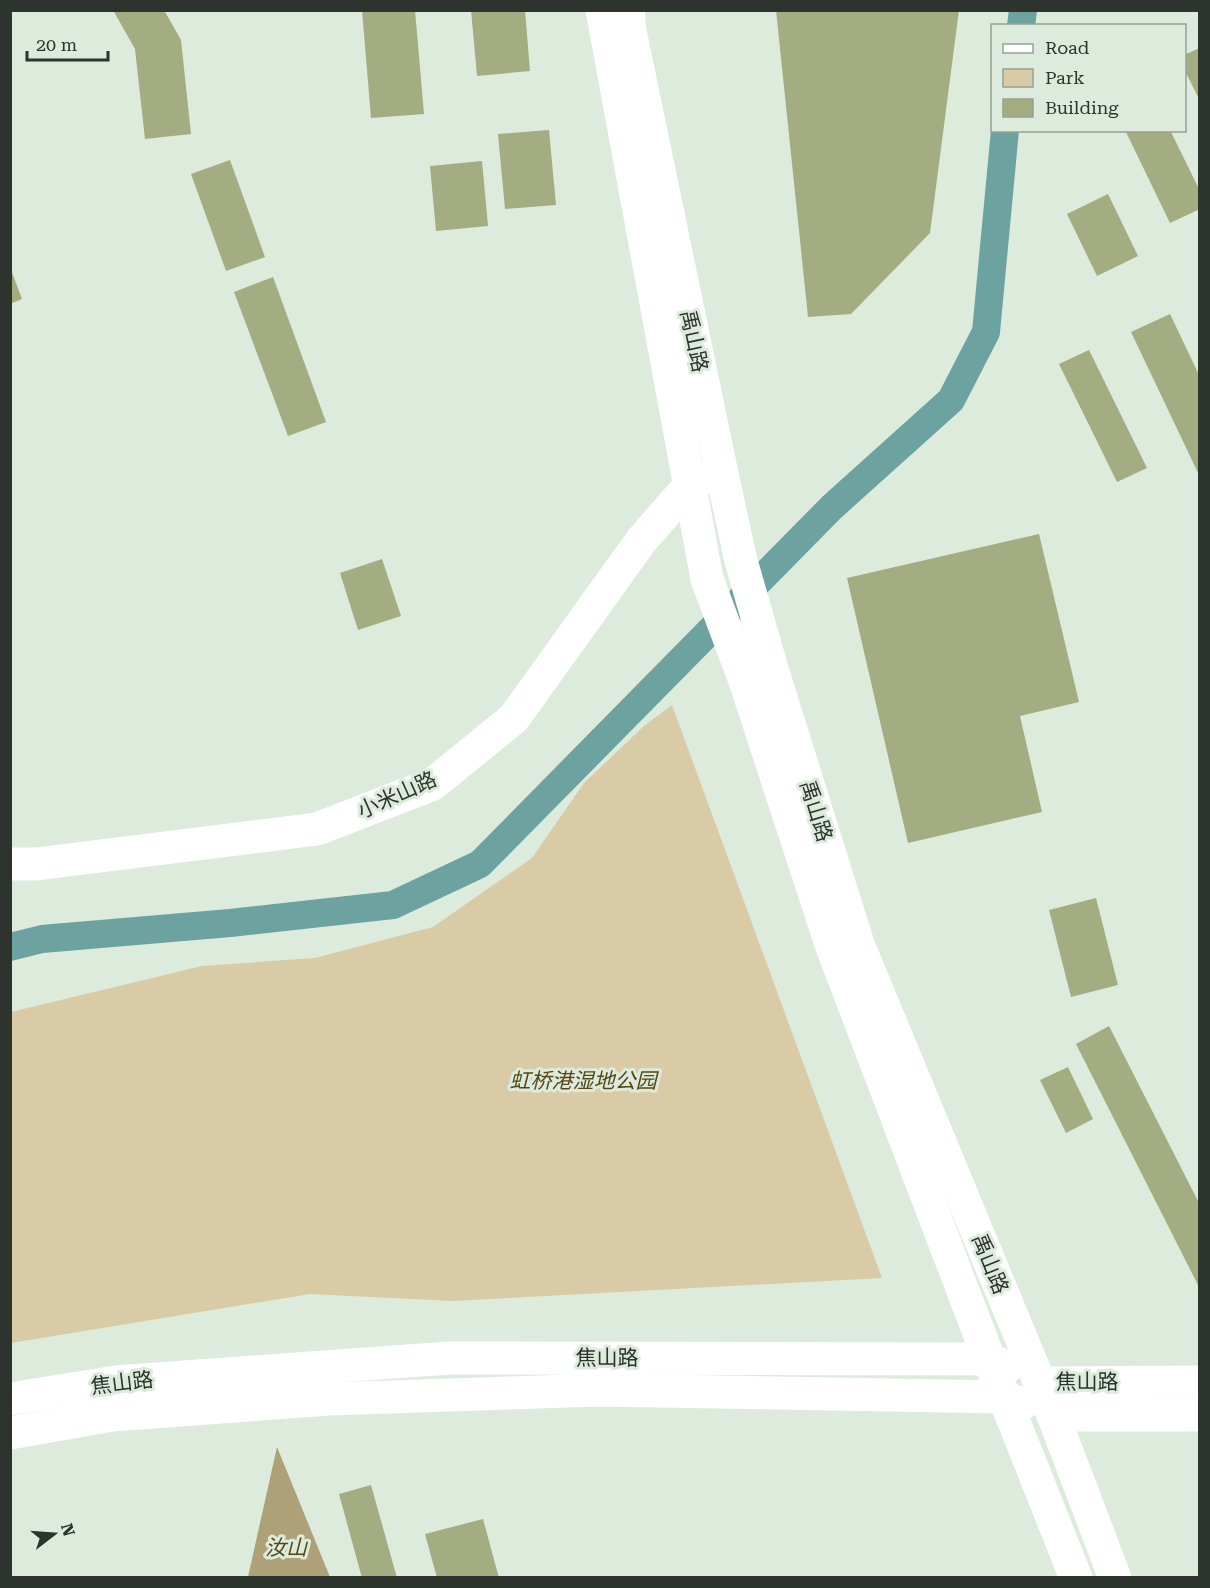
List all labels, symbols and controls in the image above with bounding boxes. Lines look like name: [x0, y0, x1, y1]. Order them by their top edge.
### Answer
scale bar: [27, 24, 108, 62]
legend: [991, 24, 1186, 132]
text: 20 m: [36, 34, 77, 55]
text: Road: [1045, 37, 1090, 58]
text: Park: [1045, 67, 1085, 88]
text: Building: [1045, 97, 1119, 118]
street label: 禹山路: [676, 308, 712, 374]
street label: 小米山路: [354, 767, 440, 823]
street label: 禹山路: [795, 777, 837, 845]
park label: 虹桥港湿地公园: [510, 1069, 659, 1093]
street label: 禹山路: [967, 1230, 1013, 1298]
street label: 焦山路: [576, 1346, 639, 1370]
street label: 焦山路: [89, 1367, 155, 1399]
street label: 焦山路: [1056, 1370, 1119, 1394]
north arrow: [24, 1504, 84, 1564]
text: N: [57, 1521, 79, 1538]
park label: 汝山: [265, 1536, 309, 1560]

